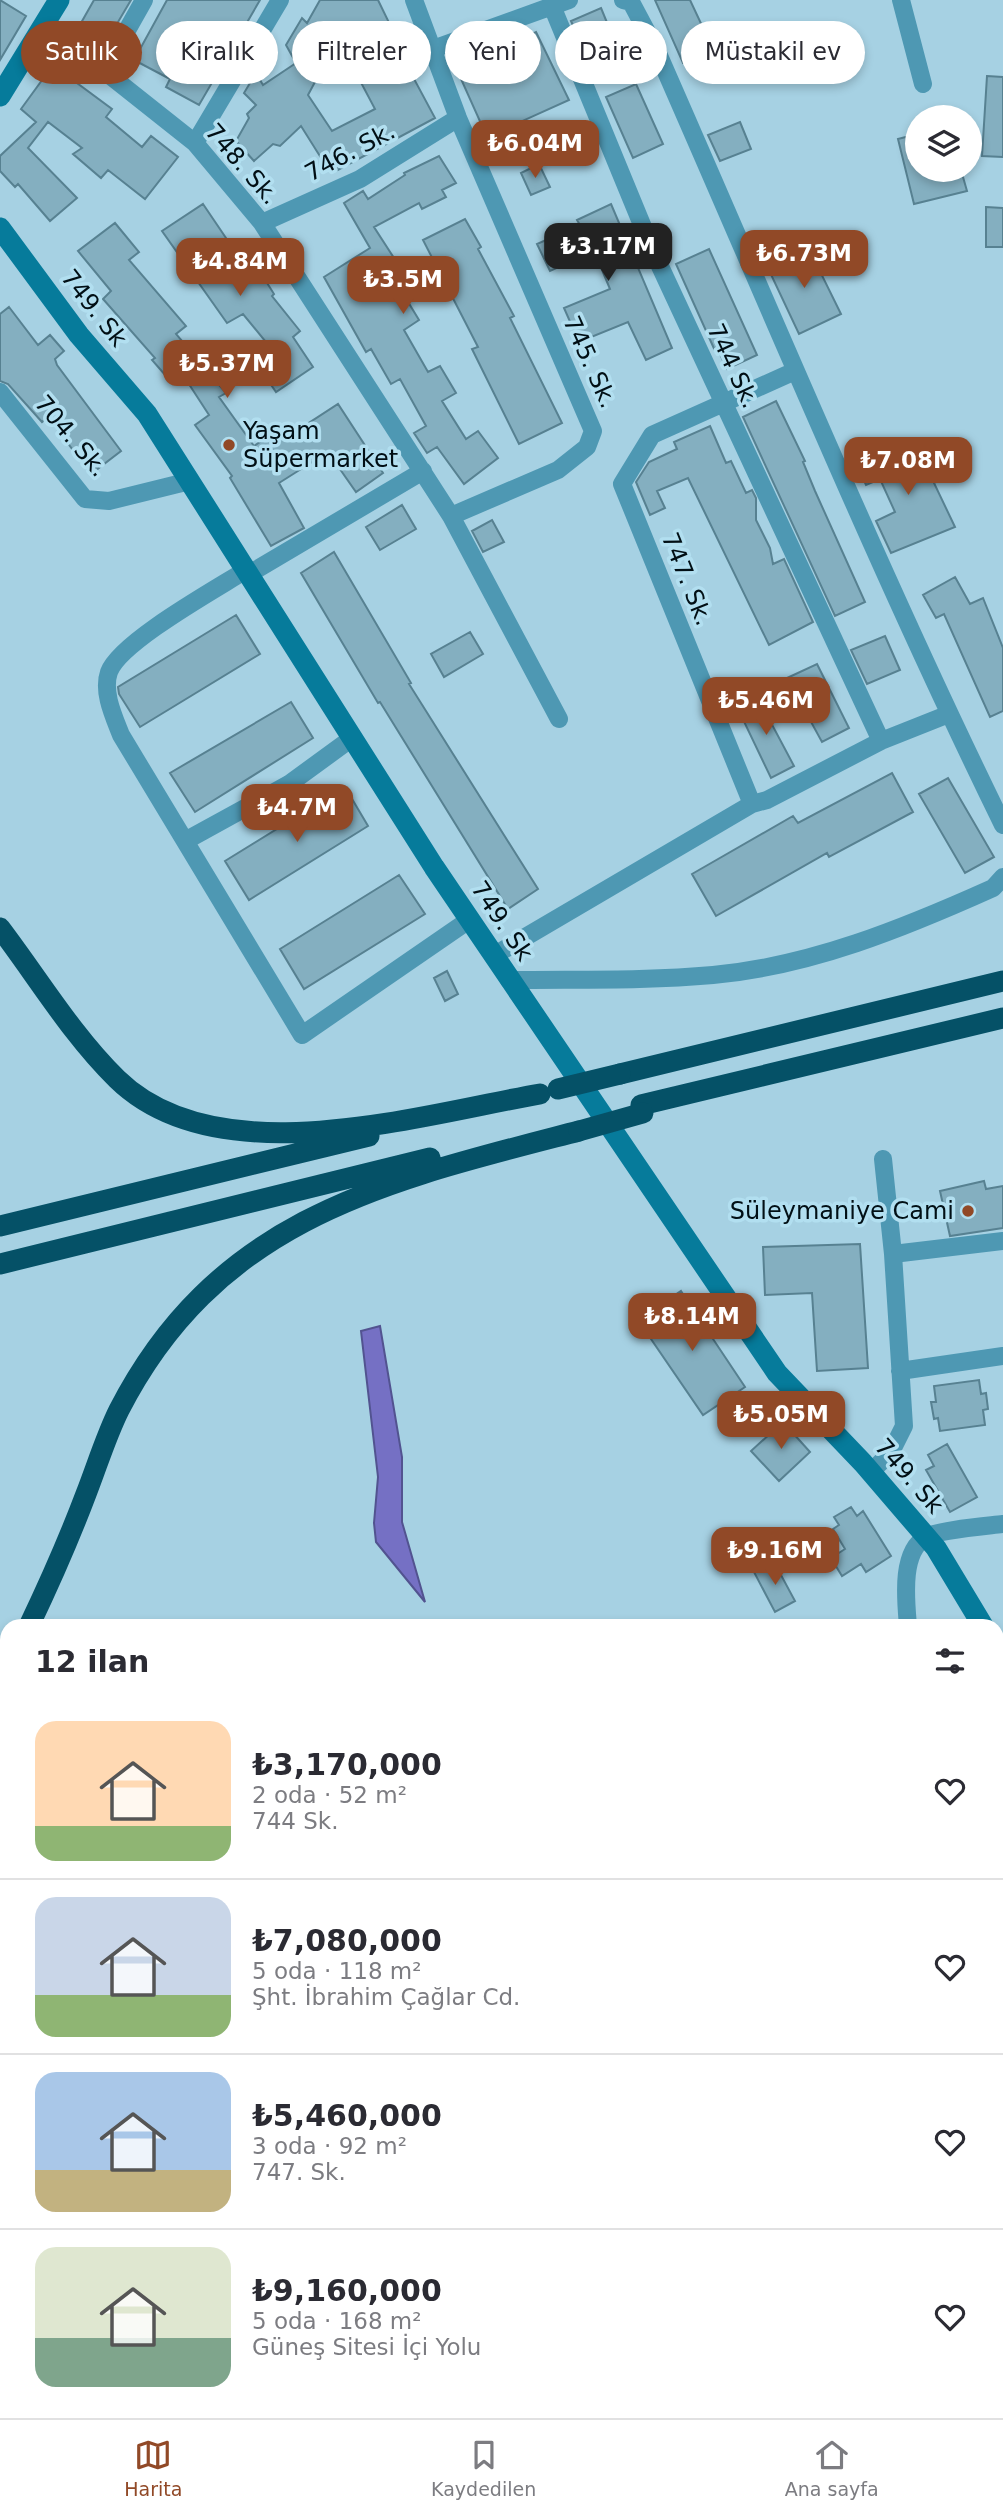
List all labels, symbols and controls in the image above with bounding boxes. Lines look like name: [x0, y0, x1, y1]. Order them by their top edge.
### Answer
chip: Satılık: [21, 21, 142, 84]
chip: Kiralık: [156, 21, 278, 84]
chip: Filtreler: [292, 21, 431, 84]
chip: Yeni: [445, 21, 541, 84]
chip: Daire: [555, 21, 667, 84]
chip: Müstakil ev: [681, 21, 865, 84]
map controls: [905, 105, 982, 182]
button: layers: [905, 105, 982, 182]
street label: 746. Sk.: [300, 117, 400, 187]
street label: 748. Sk.: [199, 118, 285, 210]
pin: ₺6.04M: [478, 120, 592, 180]
text: ₺6.04M: [487, 130, 583, 156]
pin: ₺3.17M: [551, 224, 665, 283]
pin: ₺6.73M: [747, 230, 861, 290]
text: ₺3.17M: [560, 233, 656, 259]
pin: ₺4.84M: [183, 238, 297, 298]
text: ₺6.73M: [756, 240, 852, 266]
text: ₺4.84M: [192, 248, 288, 274]
pin: ₺3.5M: [354, 256, 452, 316]
street label: 749. Sk: [55, 264, 133, 352]
text: ₺3.5M: [363, 266, 443, 292]
street label: 745. Sk.: [557, 312, 623, 412]
street label: 744 Sk.: [701, 319, 765, 413]
pin: ₺5.37M: [170, 340, 284, 400]
text: ₺5.37M: [179, 350, 275, 376]
street label: 704. Sk.: [29, 390, 113, 482]
place label: Yaşam Süpermarket: [242, 417, 398, 473]
marker: Yaşam Süpermarket: [221, 437, 237, 453]
pin: ₺7.08M: [851, 438, 965, 497]
text: ₺7.08M: [860, 447, 956, 473]
street label: 747. Sk.: [656, 528, 718, 630]
pin: ₺5.46M: [709, 678, 823, 737]
text: ₺5.46M: [718, 687, 814, 713]
pin: ₺4.7M: [248, 784, 346, 844]
text: ₺4.7M: [257, 794, 337, 820]
street label: 749. Sk: [465, 876, 539, 966]
place label: Süleymaniye Cami: [730, 1197, 954, 1225]
marker: Süleymaniye Cami: [960, 1203, 976, 1219]
pin: ₺8.14M: [635, 1294, 749, 1353]
text: ₺8.14M: [644, 1303, 740, 1329]
pin: ₺5.05M: [724, 1392, 838, 1451]
text: ₺5.05M: [733, 1401, 829, 1427]
street label: 749. Sk: [869, 1433, 949, 1519]
pin: ₺9.16M: [718, 1528, 832, 1587]
text: ₺9.16M: [727, 1537, 823, 1563]
icon: filters: [931, 1642, 969, 1680]
text: 12 ilan: [35, 1644, 149, 1679]
text: ₺3,170,000: [252, 1747, 442, 1782]
icon: home: [91, 1749, 175, 1833]
icon: heart: [931, 1772, 969, 1810]
text: 2 oda · 52 m²: [252, 1782, 407, 1808]
text: 744 Sk.: [252, 1808, 338, 1834]
text: ₺7,080,000: [252, 1923, 442, 1958]
icon: home: [91, 1925, 175, 2009]
icon: heart: [931, 1948, 969, 1986]
text: 5 oda · 118 m²: [252, 1958, 421, 1984]
text: Şht. İbrahim Çağlar Cd.: [252, 1984, 520, 2010]
text: ₺5,460,000: [252, 2098, 442, 2133]
icon: home: [91, 2100, 175, 2184]
icon: heart: [931, 2123, 969, 2161]
text: 3 oda · 92 m²: [252, 2133, 407, 2159]
text: 747. Sk.: [252, 2159, 346, 2185]
text: ₺9,160,000: [252, 2273, 442, 2308]
icon: home: [91, 2275, 175, 2359]
icon: heart: [931, 2298, 969, 2336]
text: 5 oda · 168 m²: [252, 2308, 421, 2334]
text: Güneş Sitesi İçi Yolu: [252, 2334, 481, 2360]
tab: Harita: [124, 2436, 182, 2500]
tab: Kaydedilen: [431, 2436, 536, 2500]
tab: Ana sayfa: [785, 2436, 879, 2500]

